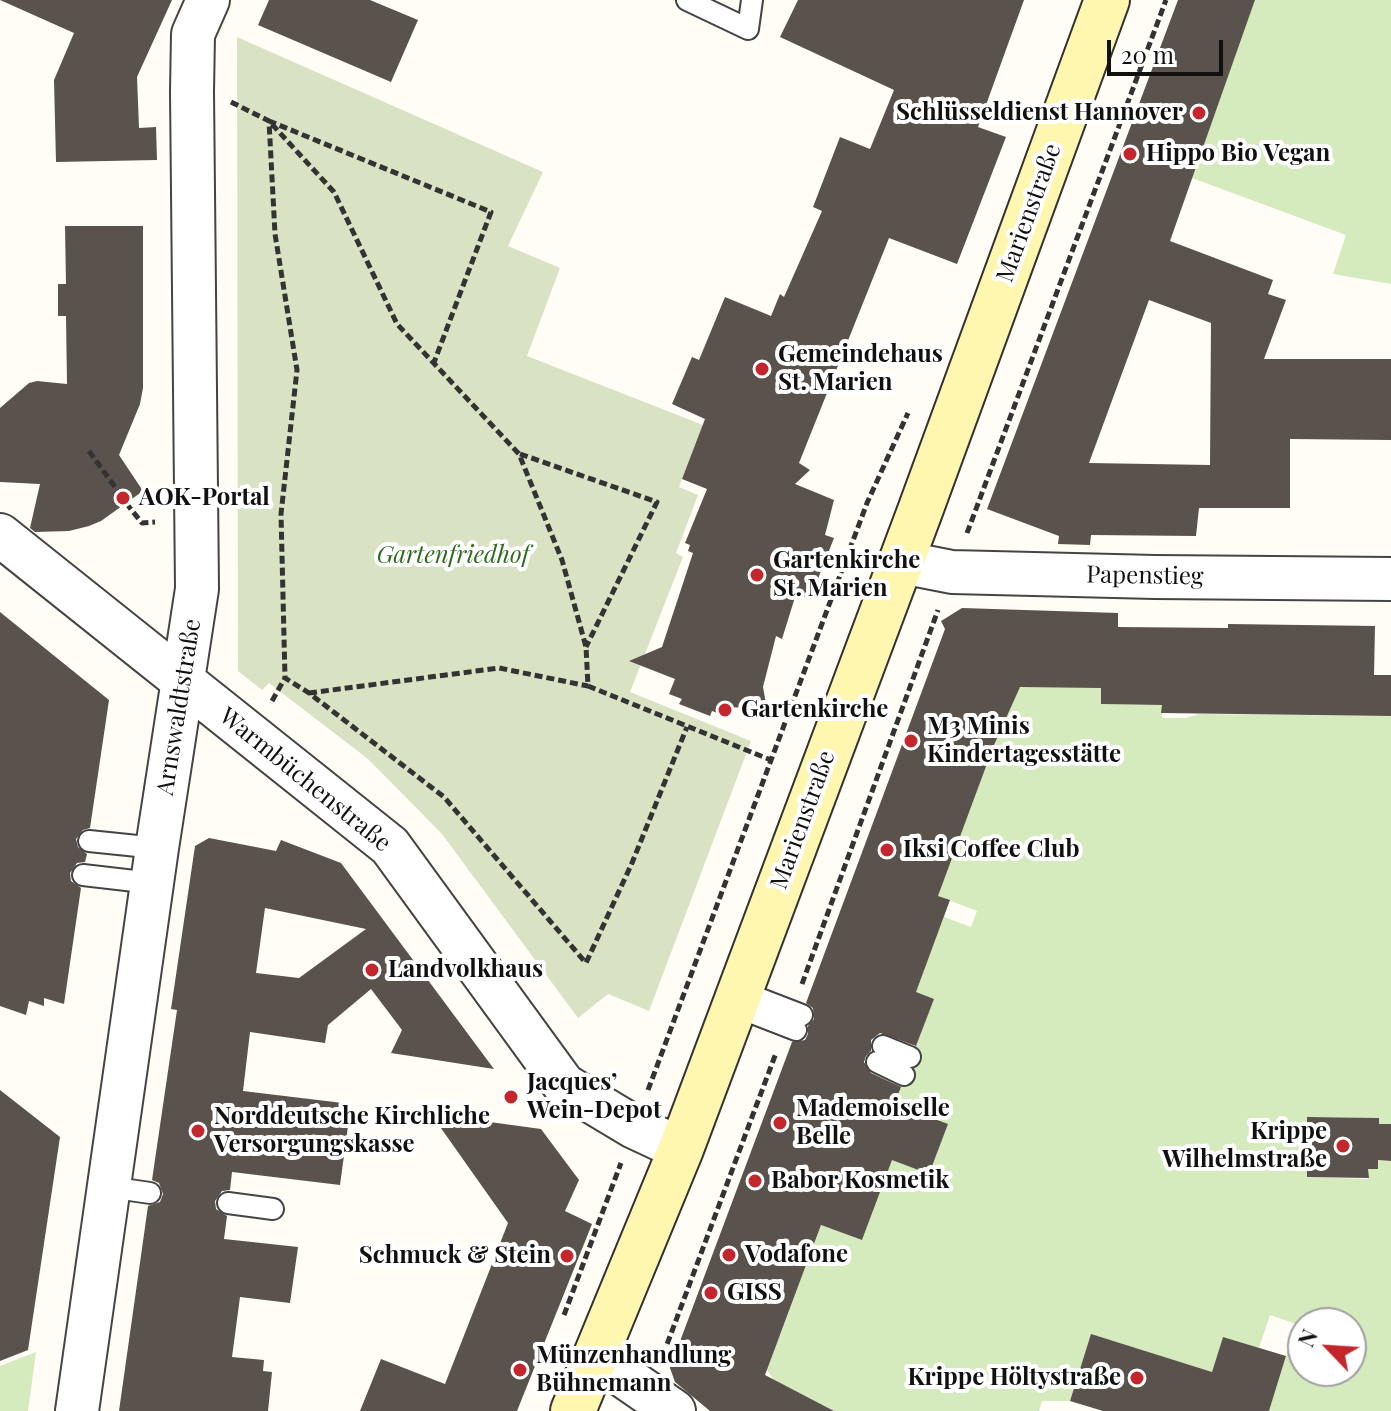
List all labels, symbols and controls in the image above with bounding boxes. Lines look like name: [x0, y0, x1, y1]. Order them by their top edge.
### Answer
scale bar: [1111, 24, 1227, 74]
text: 20 m: [1121, 38, 1174, 70]
place label: Schlüsseldienst Hannover: [896, 99, 1183, 127]
marker: Schlüsseldienst Hannover: [1190, 104, 1208, 122]
street label: Marienstraße: [991, 140, 1067, 286]
place label: Hippo Bio Vegan: [1146, 140, 1330, 168]
marker: Hippo Bio Vegan: [1121, 145, 1139, 163]
place label: Gemeindehaus St. Marien: [778, 341, 943, 397]
marker: Gemeindehaus St. Marien: [753, 360, 771, 378]
place label: AOK-Portal: [139, 484, 270, 512]
marker: AOK-Portal: [114, 489, 132, 507]
park label: Gartenfriedhof: [377, 542, 529, 570]
place label: Gartenkirche St. Marien: [773, 547, 920, 603]
street label: Papenstieg: [1086, 561, 1204, 591]
marker: Gartenkirche St. Marien: [748, 566, 766, 584]
street label: Arnswaldtstraße: [151, 617, 207, 797]
place label: Gartenkirche: [741, 696, 888, 724]
marker: Gartenkirche: [716, 701, 734, 719]
street label: Warmbüchenstraße: [213, 702, 397, 858]
place label: M3 Minis Kindertagesstätte: [927, 713, 1121, 769]
marker: M3 Minis Kindertagesstätte: [902, 732, 920, 750]
street label: Marienstraße: [765, 747, 841, 893]
place label: Iksi Coffee Club: [903, 836, 1079, 864]
marker: Iksi Coffee Club: [878, 841, 896, 859]
place label: Landvolkhaus: [388, 956, 543, 984]
marker: Landvolkhaus: [363, 961, 381, 979]
place label: Jacques’ Wein-Depot: [527, 1069, 661, 1125]
marker: Jacques’ Wein-Depot: [502, 1088, 520, 1106]
place label: Mademoiselle Belle: [796, 1095, 950, 1151]
place label: Norddeutsche Kirchliche Versorgungskasse: [214, 1103, 490, 1159]
marker: Mademoiselle Belle: [771, 1114, 789, 1132]
place label: Krippe Wilhelmstraße: [1162, 1118, 1327, 1174]
marker: Norddeutsche Kirchliche Versorgungskasse: [189, 1122, 207, 1140]
marker: Krippe Wilhelmstraße: [1334, 1137, 1352, 1155]
place label: Babor Kosmetik: [771, 1167, 949, 1195]
marker: Babor Kosmetik: [746, 1172, 764, 1190]
place label: Vodafone: [745, 1241, 848, 1269]
place label: Schmuck & Stein: [359, 1242, 551, 1270]
marker: Vodafone: [720, 1246, 738, 1264]
marker: Schmuck & Stein: [558, 1247, 576, 1265]
place label: GISS: [727, 1279, 782, 1307]
marker: GISS: [702, 1284, 720, 1302]
north arrow: [1287, 1307, 1367, 1387]
text: N: [1290, 1324, 1324, 1351]
place label: Münzenhandlung Bühnemann: [536, 1342, 731, 1398]
marker: Münzenhandlung Bühnemann: [511, 1361, 529, 1379]
place label: Krippe Höltystraße: [907, 1364, 1121, 1392]
marker: Krippe Höltystraße: [1128, 1369, 1146, 1387]

